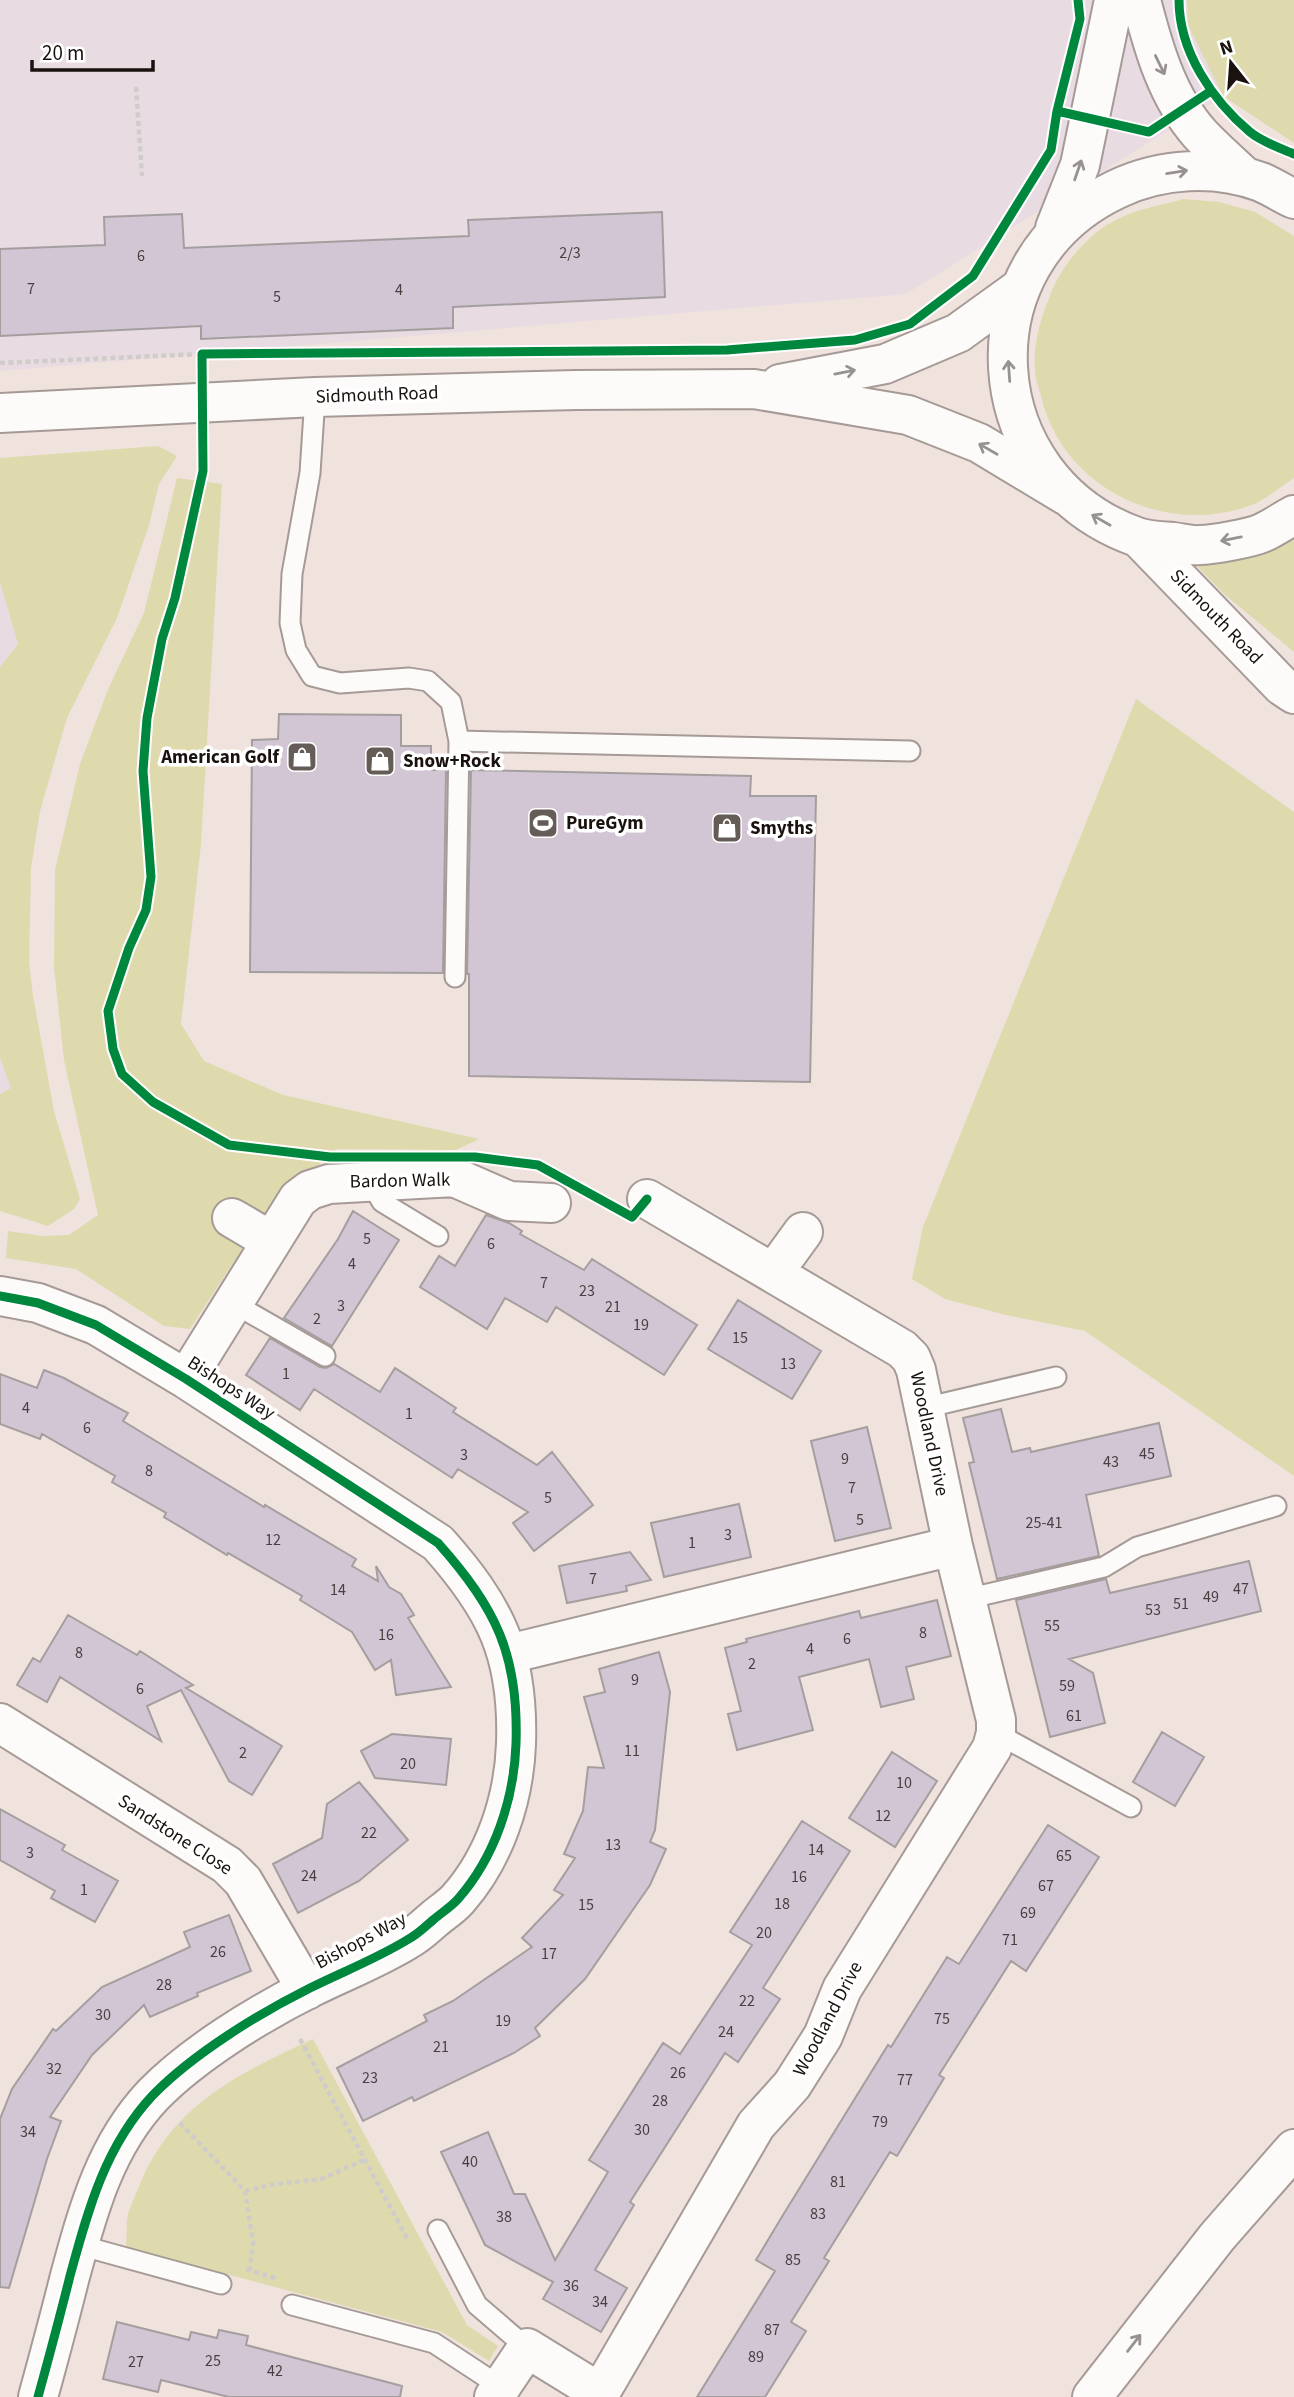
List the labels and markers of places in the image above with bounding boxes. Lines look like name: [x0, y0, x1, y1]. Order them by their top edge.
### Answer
shop icon: American Golf: [285, 740, 319, 774]
place label: American Golf: [160, 744, 281, 771]
shop icon: Snow+Rock: [363, 744, 397, 778]
place label: Snow+Rock: [403, 748, 501, 775]
sports icon: PureGym: [526, 806, 560, 840]
place label: PureGym: [566, 810, 644, 837]
shop icon: Smyths: [710, 811, 744, 845]
place label: Smyths: [750, 815, 813, 842]

